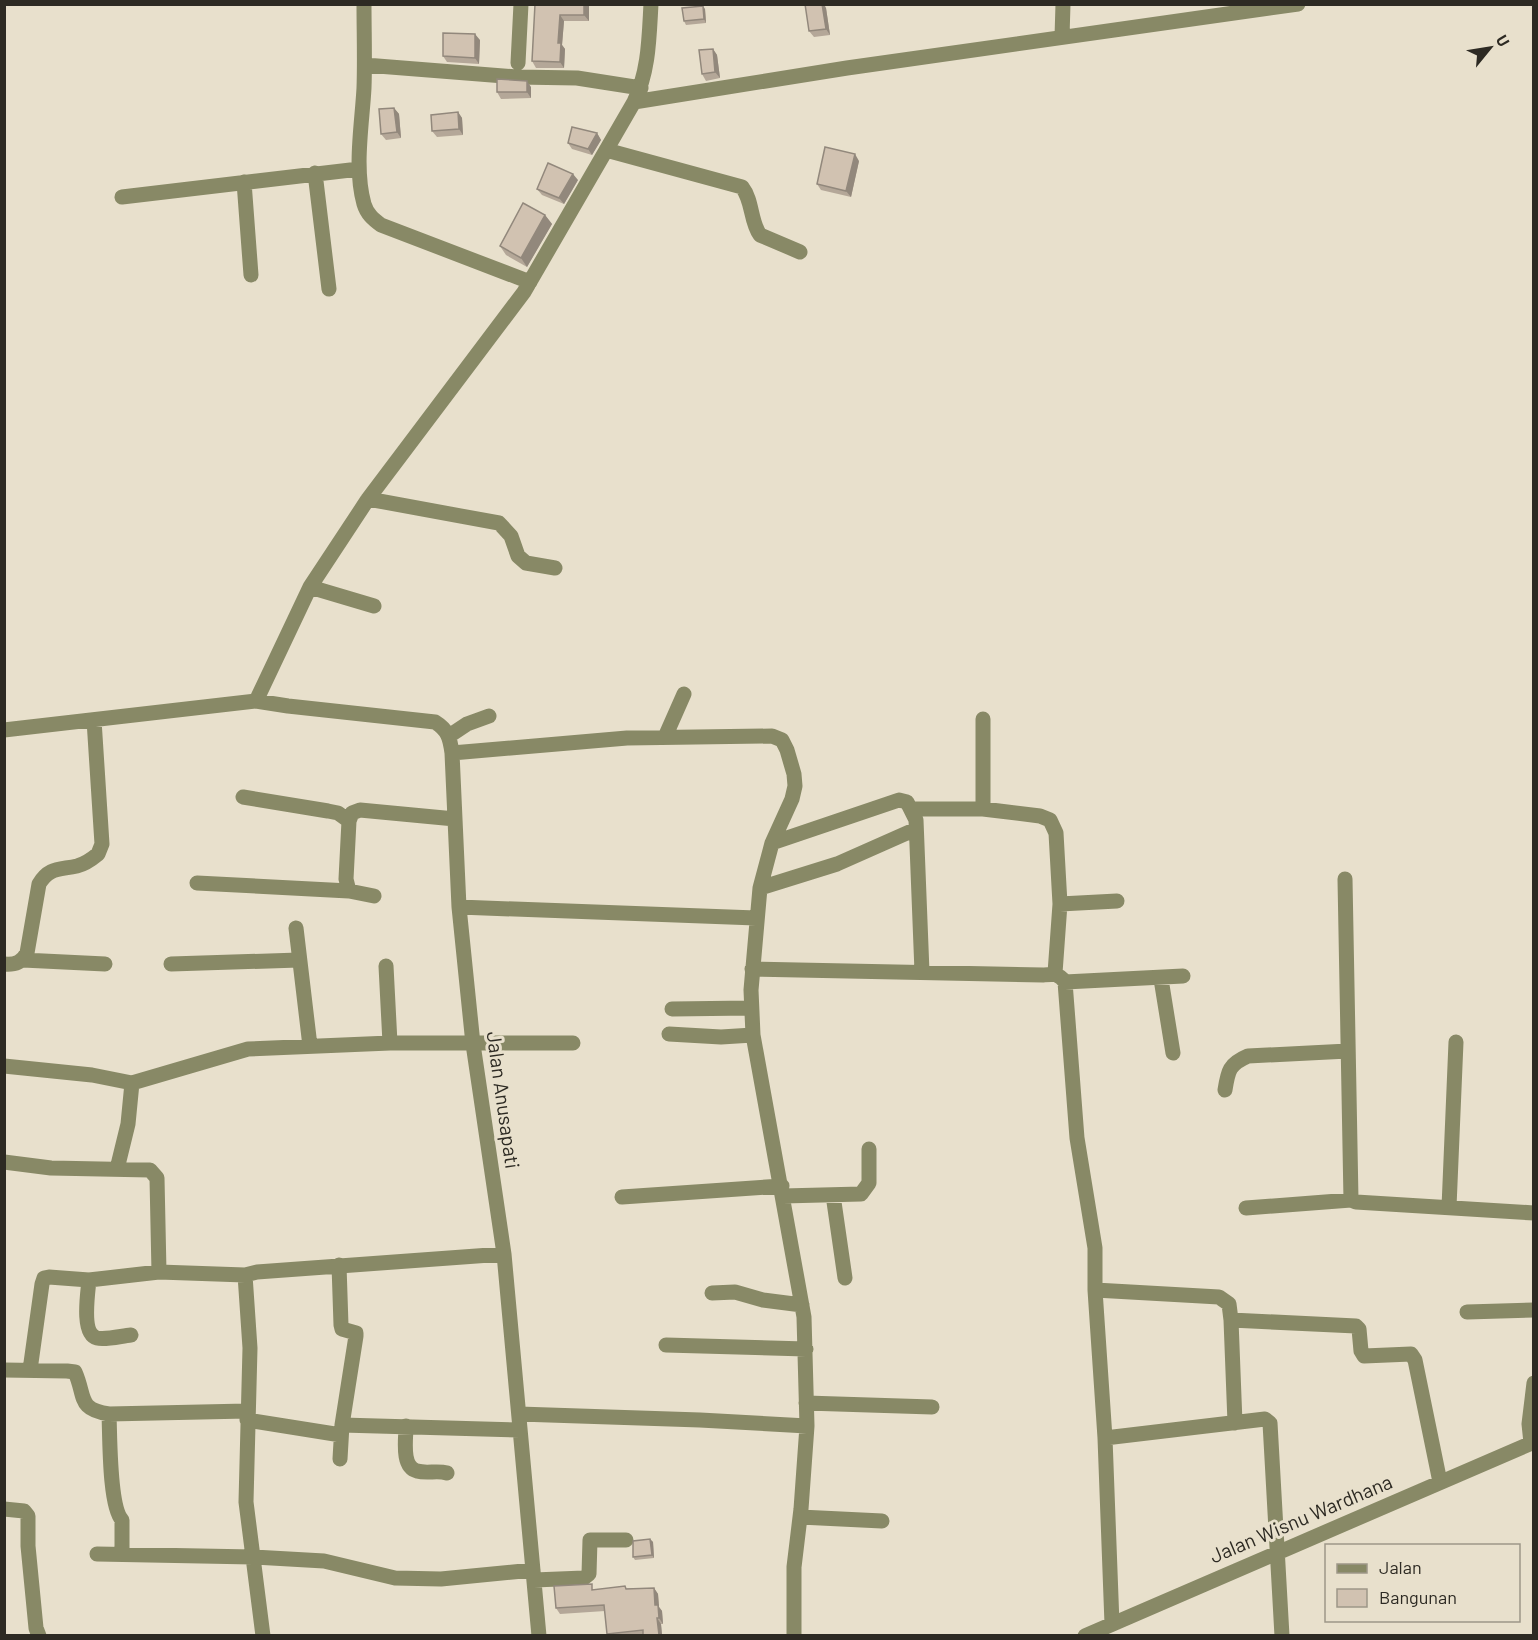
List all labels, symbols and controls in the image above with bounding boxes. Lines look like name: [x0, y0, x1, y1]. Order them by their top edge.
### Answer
north arrow: [1460, 18, 1520, 78]
text: U: [1493, 31, 1514, 49]
street label: Jalan Anusapati: [482, 1030, 526, 1170]
street label: Jalan Wisnu Wardhana: [1206, 1469, 1396, 1567]
legend: [1325, 1544, 1520, 1622]
text: Jalan: [1379, 1556, 1422, 1578]
text: Bangunan: [1379, 1586, 1457, 1608]

